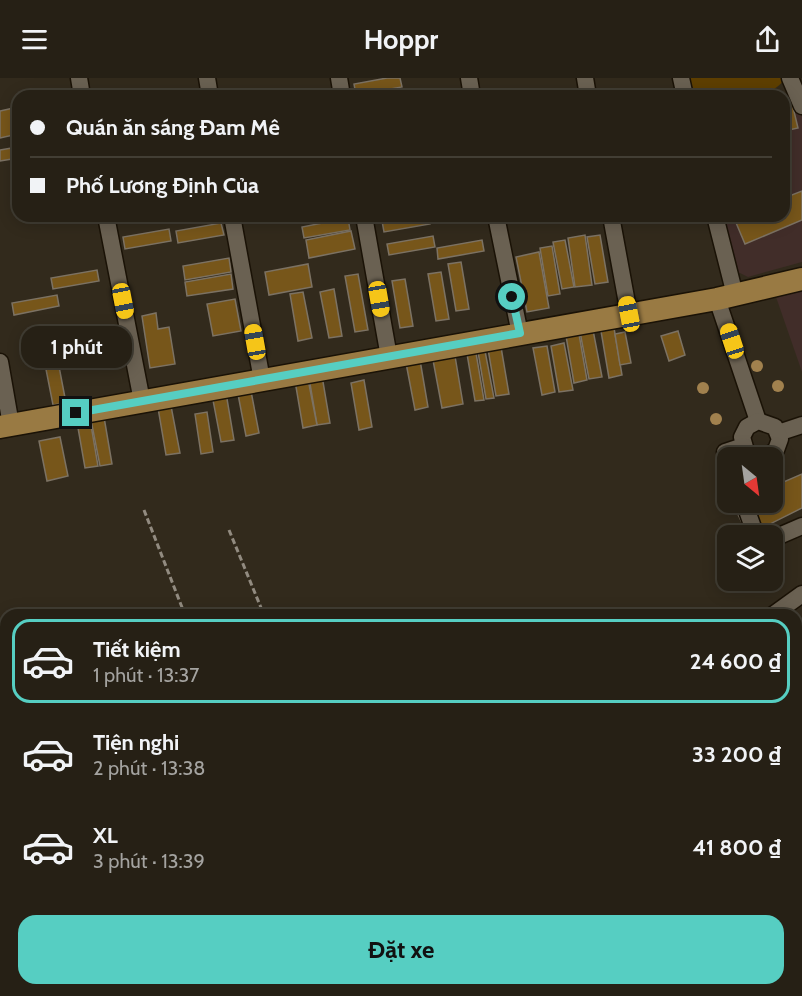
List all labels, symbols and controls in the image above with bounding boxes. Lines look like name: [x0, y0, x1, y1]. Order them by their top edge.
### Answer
icon: menu: [18, 23, 51, 56]
text: Hoppr: [364, 23, 438, 56]
icon: share: [751, 23, 784, 56]
text: Quán ăn sáng Đam Mê: [66, 114, 280, 141]
text: Phố Lương Định Của: [66, 172, 259, 199]
car: [367, 280, 391, 318]
car: [111, 282, 135, 320]
route start: [498, 283, 525, 310]
car: [617, 295, 641, 333]
car: [718, 321, 746, 361]
car: [243, 323, 267, 361]
callout: 1 phút: [20, 326, 132, 368]
text: 1 phút: [50, 335, 103, 359]
route end: [62, 399, 89, 426]
north arrow: [717, 447, 783, 513]
map controls: [717, 447, 783, 591]
button: layers: [717, 525, 783, 591]
icon: car: [21, 634, 75, 688]
text: Tiết kiệm: [93, 636, 181, 663]
text: 24 600 ₫: [690, 648, 781, 675]
text: 1 phút · 13:37: [93, 663, 199, 687]
icon: car: [21, 727, 75, 781]
text: Tiện nghi: [93, 729, 179, 756]
text: 33 200 ₫: [692, 741, 781, 768]
text: 2 phút · 13:38: [93, 756, 205, 780]
icon: car: [21, 820, 75, 874]
text: XL: [93, 822, 118, 849]
text: 41 800 ₫: [693, 834, 781, 861]
text: 3 phút · 13:39: [93, 849, 205, 873]
button: Đặt xe: [18, 915, 784, 984]

